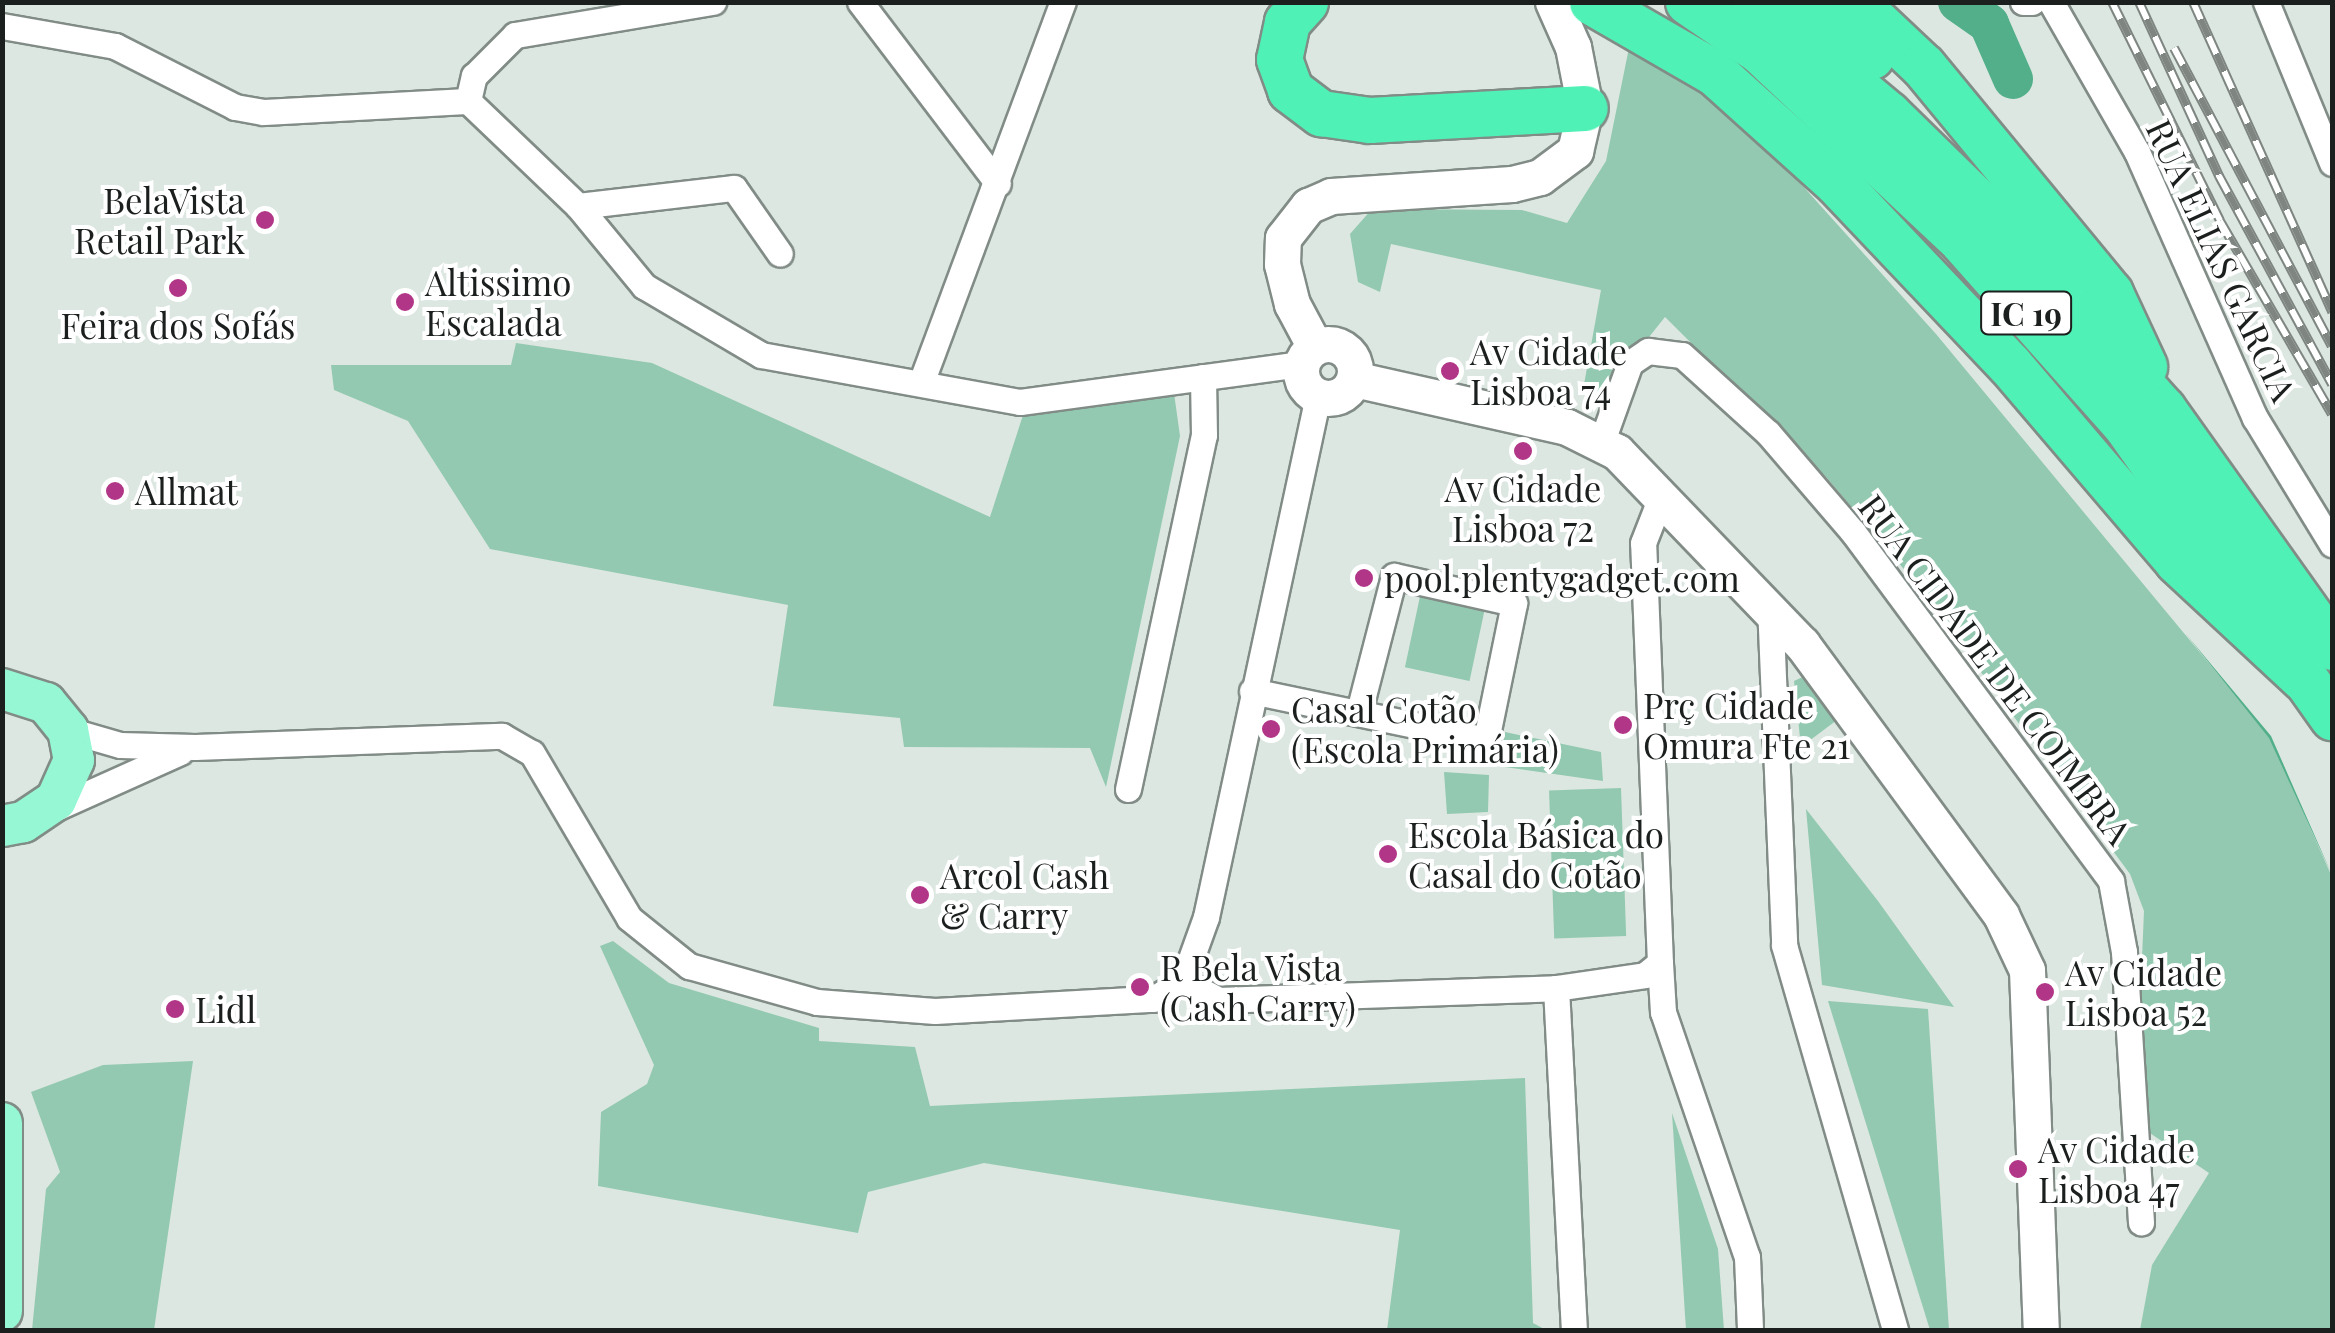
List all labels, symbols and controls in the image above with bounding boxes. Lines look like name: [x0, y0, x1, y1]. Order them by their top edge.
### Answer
street label: RUA ELIAS GARCIA: [2138, 112, 2306, 408]
place label: BelaVista Retail Park: [74, 179, 245, 261]
marker: BelaVista Retail Park: [254, 209, 276, 231]
place label: Altissimo Escalada: [425, 261, 572, 343]
marker: Feira dos Sofás: [167, 277, 189, 299]
road number: IC 19: [1978, 286, 2074, 340]
marker: Altissimo Escalada: [394, 291, 416, 313]
place label: Feira dos Sofás: [60, 304, 296, 346]
place label: Av Cidade Lisboa 74: [1470, 330, 1628, 412]
marker: Av Cidade Lisboa 74: [1439, 360, 1461, 382]
marker: Av Cidade Lisboa 72: [1512, 440, 1534, 462]
place label: Av Cidade Lisboa 72: [1444, 467, 1602, 549]
place label: Allmat: [135, 470, 238, 512]
marker: Allmat: [104, 480, 126, 502]
street label: RUA CIDADE DE COIMBRA: [1851, 486, 2141, 852]
place label: pool.plentygadget.com: [1384, 557, 1740, 599]
marker: pool.plentygadget.com: [1353, 567, 1375, 589]
place label: Prç Cidade Omura Fte 21: [1643, 684, 1851, 766]
place label: Casal Cotão (Escola Primária): [1291, 688, 1559, 770]
marker: Prç Cidade Omura Fte 21: [1612, 714, 1634, 736]
marker: Casal Cotão (Escola Primária): [1260, 718, 1282, 740]
place label: Escola Básica do Casal do Cotão: [1408, 813, 1665, 895]
marker: Escola Básica do Casal do Cotão: [1377, 843, 1399, 865]
place label: Arcol Cash & Carry: [940, 854, 1109, 936]
marker: Arcol Cash & Carry: [909, 884, 931, 906]
place label: R Bela Vista (Cash Carry): [1160, 946, 1356, 1028]
place label: Av Cidade Lisboa 52: [2065, 951, 2223, 1033]
marker: R Bela Vista (Cash Carry): [1129, 976, 1151, 998]
marker: Av Cidade Lisboa 52: [2034, 981, 2056, 1003]
place label: Lidl: [195, 988, 256, 1030]
marker: Lidl: [164, 998, 186, 1020]
place label: Av Cidade Lisboa 47: [2038, 1128, 2196, 1210]
marker: Av Cidade Lisboa 47: [2007, 1158, 2029, 1180]

